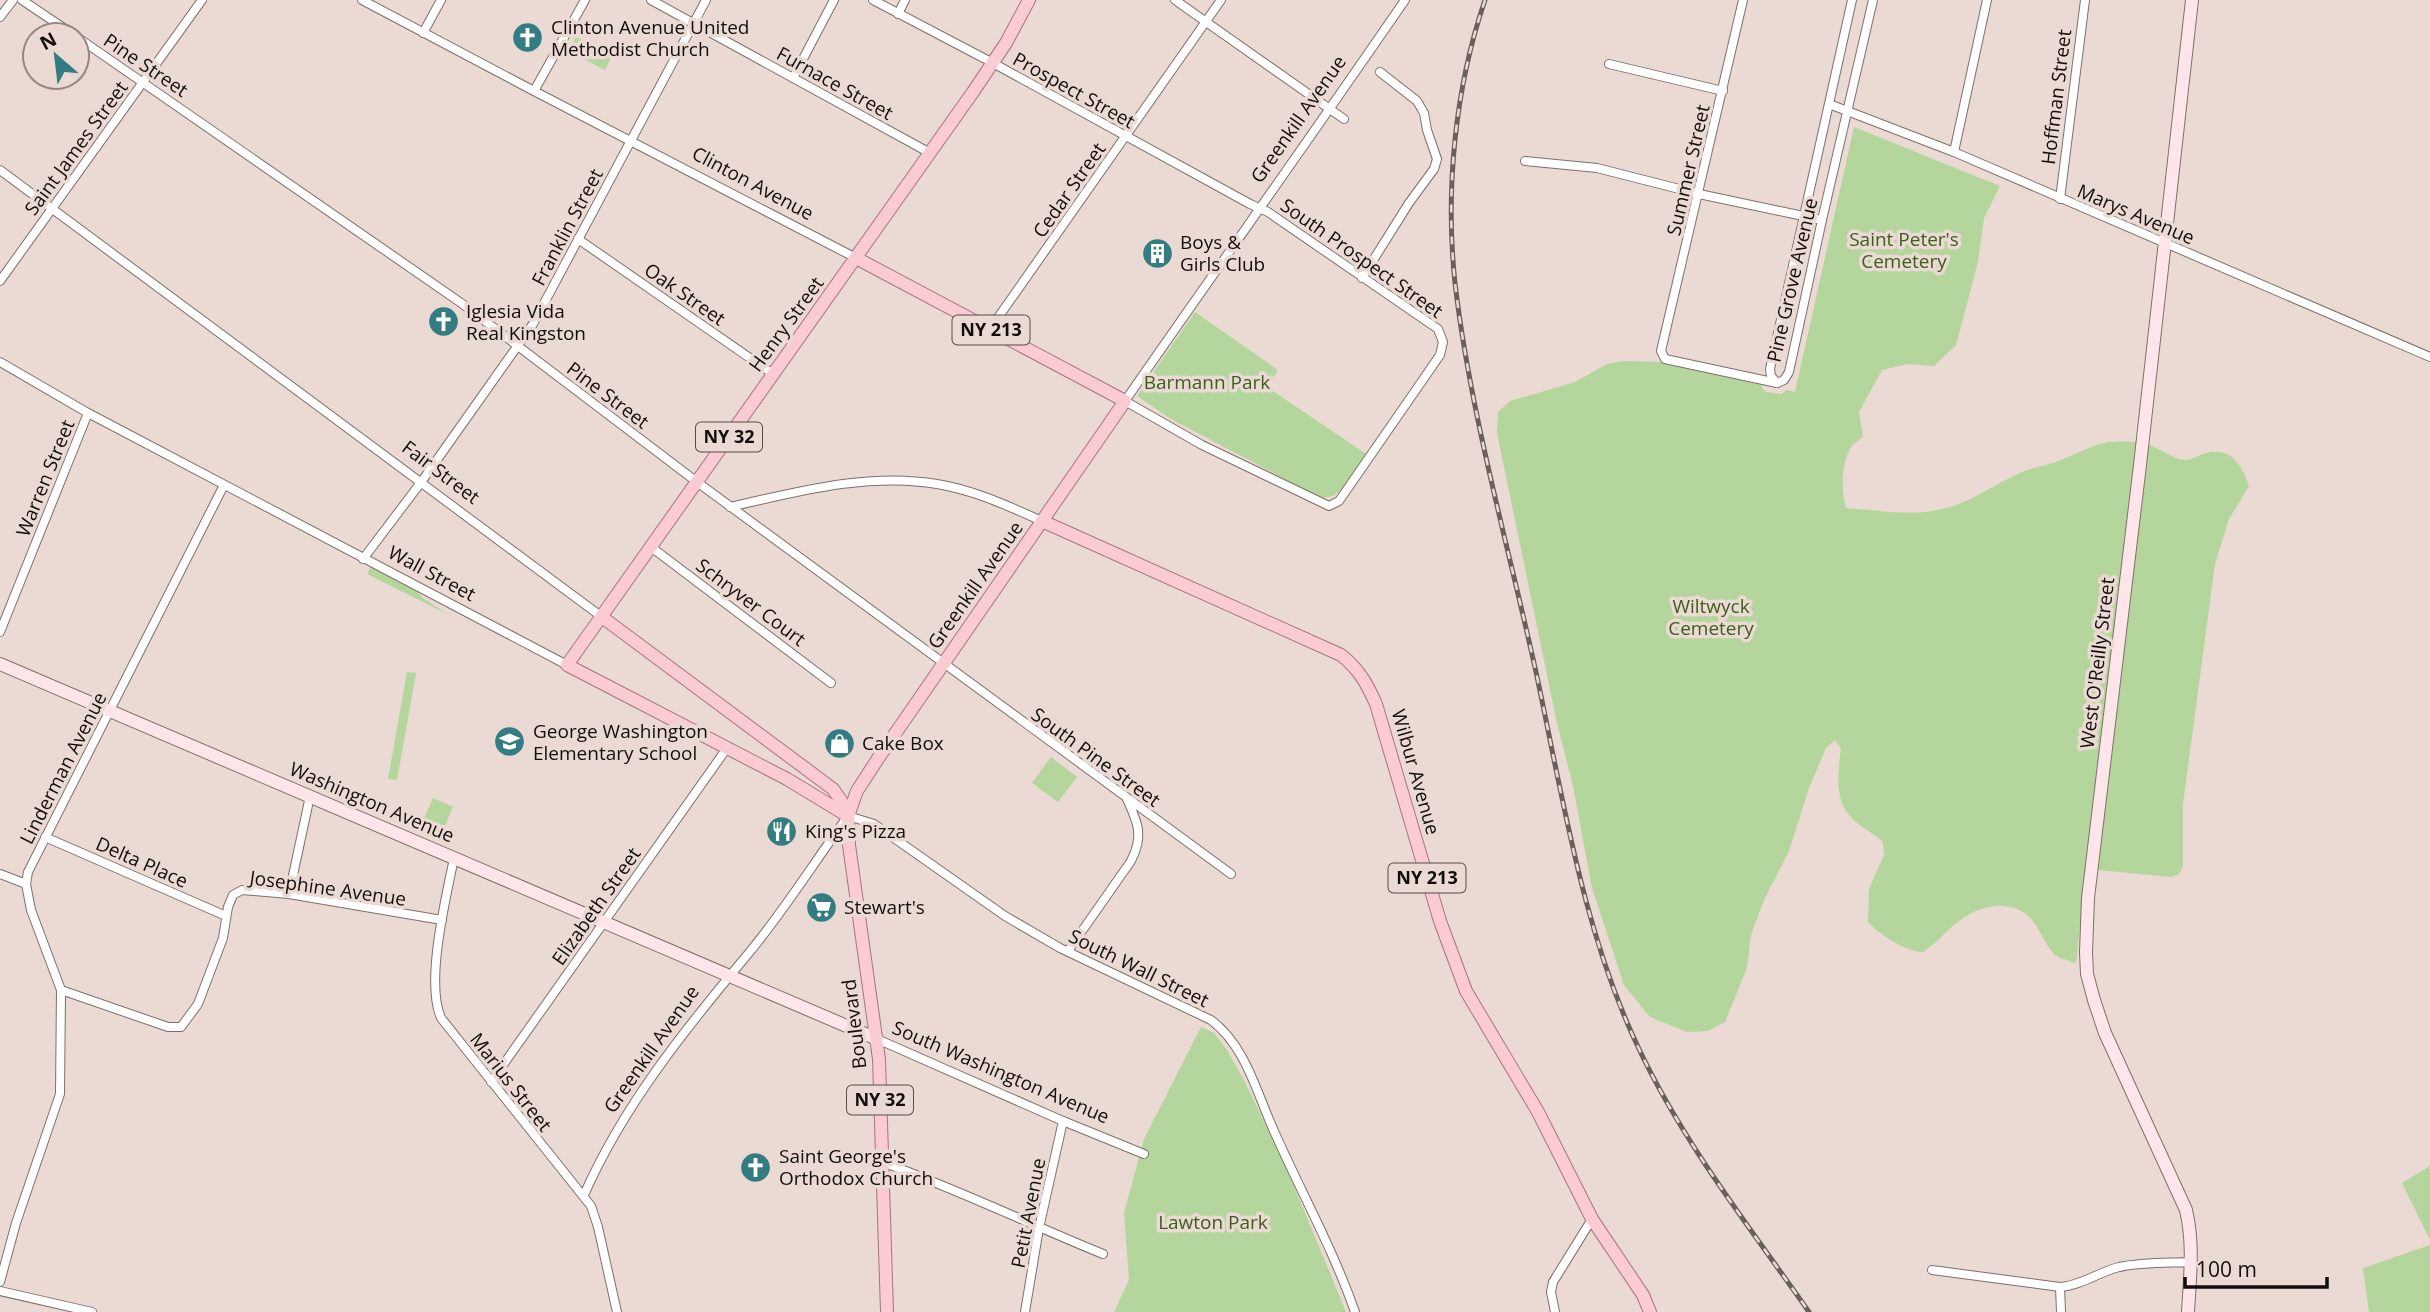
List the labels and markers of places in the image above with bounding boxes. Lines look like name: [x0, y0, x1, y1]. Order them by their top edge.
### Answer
place label: Clinton Avenue United Methodist Church: [551, 14, 749, 62]
church icon: Clinton Avenue United Methodist Church: [511, 21, 545, 55]
place label: Boys & Girls Club: [1180, 229, 1265, 277]
building icon: Boys & Girls Club: [1140, 236, 1174, 270]
place label: Iglesia Vida Real Kingston: [466, 298, 586, 346]
church icon: Iglesia Vida Real Kingston: [426, 305, 460, 339]
place label: George Washington Elementary School: [533, 718, 708, 766]
school or university icon: George Washington Elementary School: [493, 725, 527, 759]
shop icon: Cake Box: [822, 726, 856, 760]
place label: Cake Box: [862, 730, 944, 756]
restaurant icon: King's Pizza: [765, 814, 799, 848]
place label: King's Pizza: [805, 818, 906, 844]
supermarket icon: Stewart's: [804, 890, 838, 924]
place label: Stewart's: [844, 894, 925, 920]
place label: Saint George's Orthodox Church: [779, 1143, 933, 1191]
church icon: Saint George's Orthodox Church: [739, 1150, 773, 1184]

